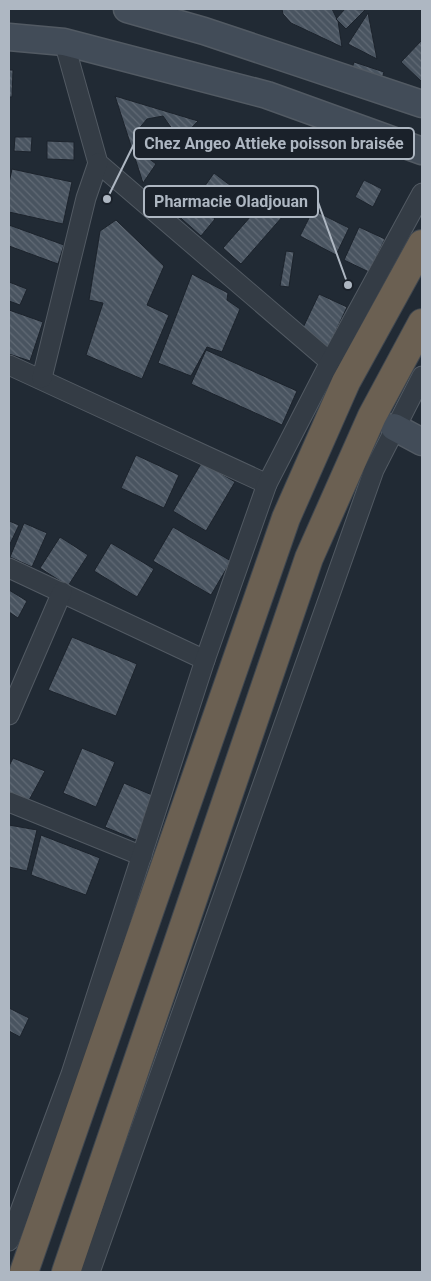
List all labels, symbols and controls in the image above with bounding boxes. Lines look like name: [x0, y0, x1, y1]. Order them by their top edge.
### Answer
callout: Chez Angeo Attieke poisson braisée: [134, 128, 414, 159]
text: Chez Angeo Attieke poisson braisée: [144, 134, 404, 153]
callout: Pharmacie Oladjouan: [144, 186, 318, 217]
text: Pharmacie Oladjouan: [154, 192, 308, 211]

